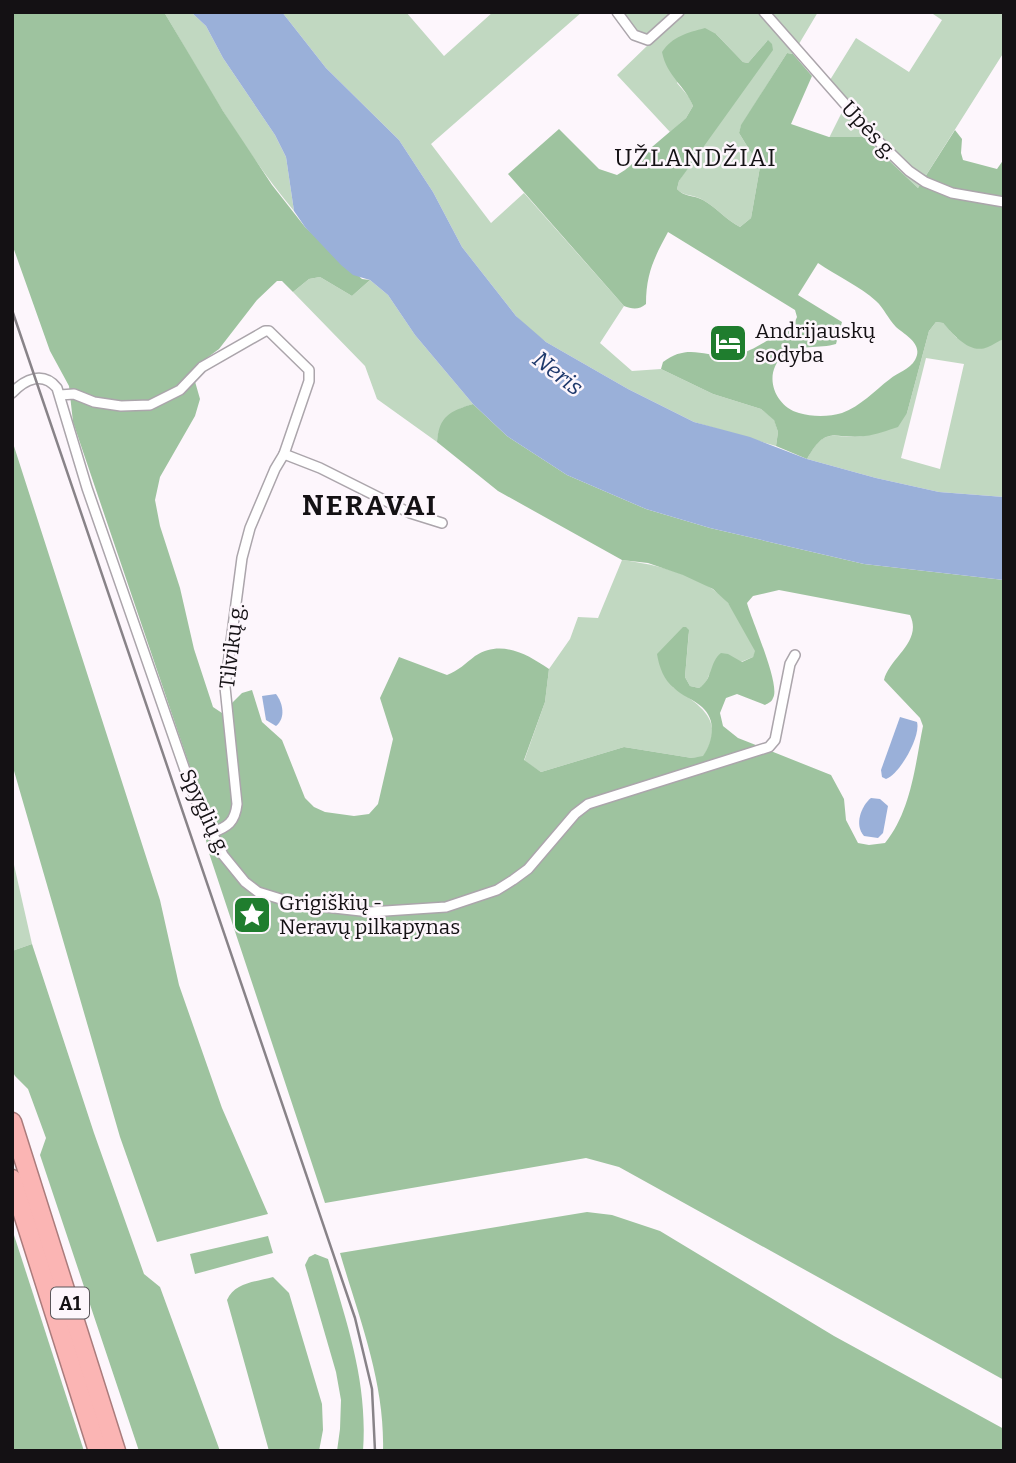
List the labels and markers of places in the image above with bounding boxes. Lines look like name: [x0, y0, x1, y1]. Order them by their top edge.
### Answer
place label: Andrijauskų sodyba: [755, 318, 875, 368]
hotel icon: Andrijauskų sodyba: [707, 322, 749, 364]
place label: Grigiškių - Neravų pilkapynas: [279, 890, 460, 940]
place icon: Grigiškių - Neravų pilkapynas: [231, 894, 273, 936]

